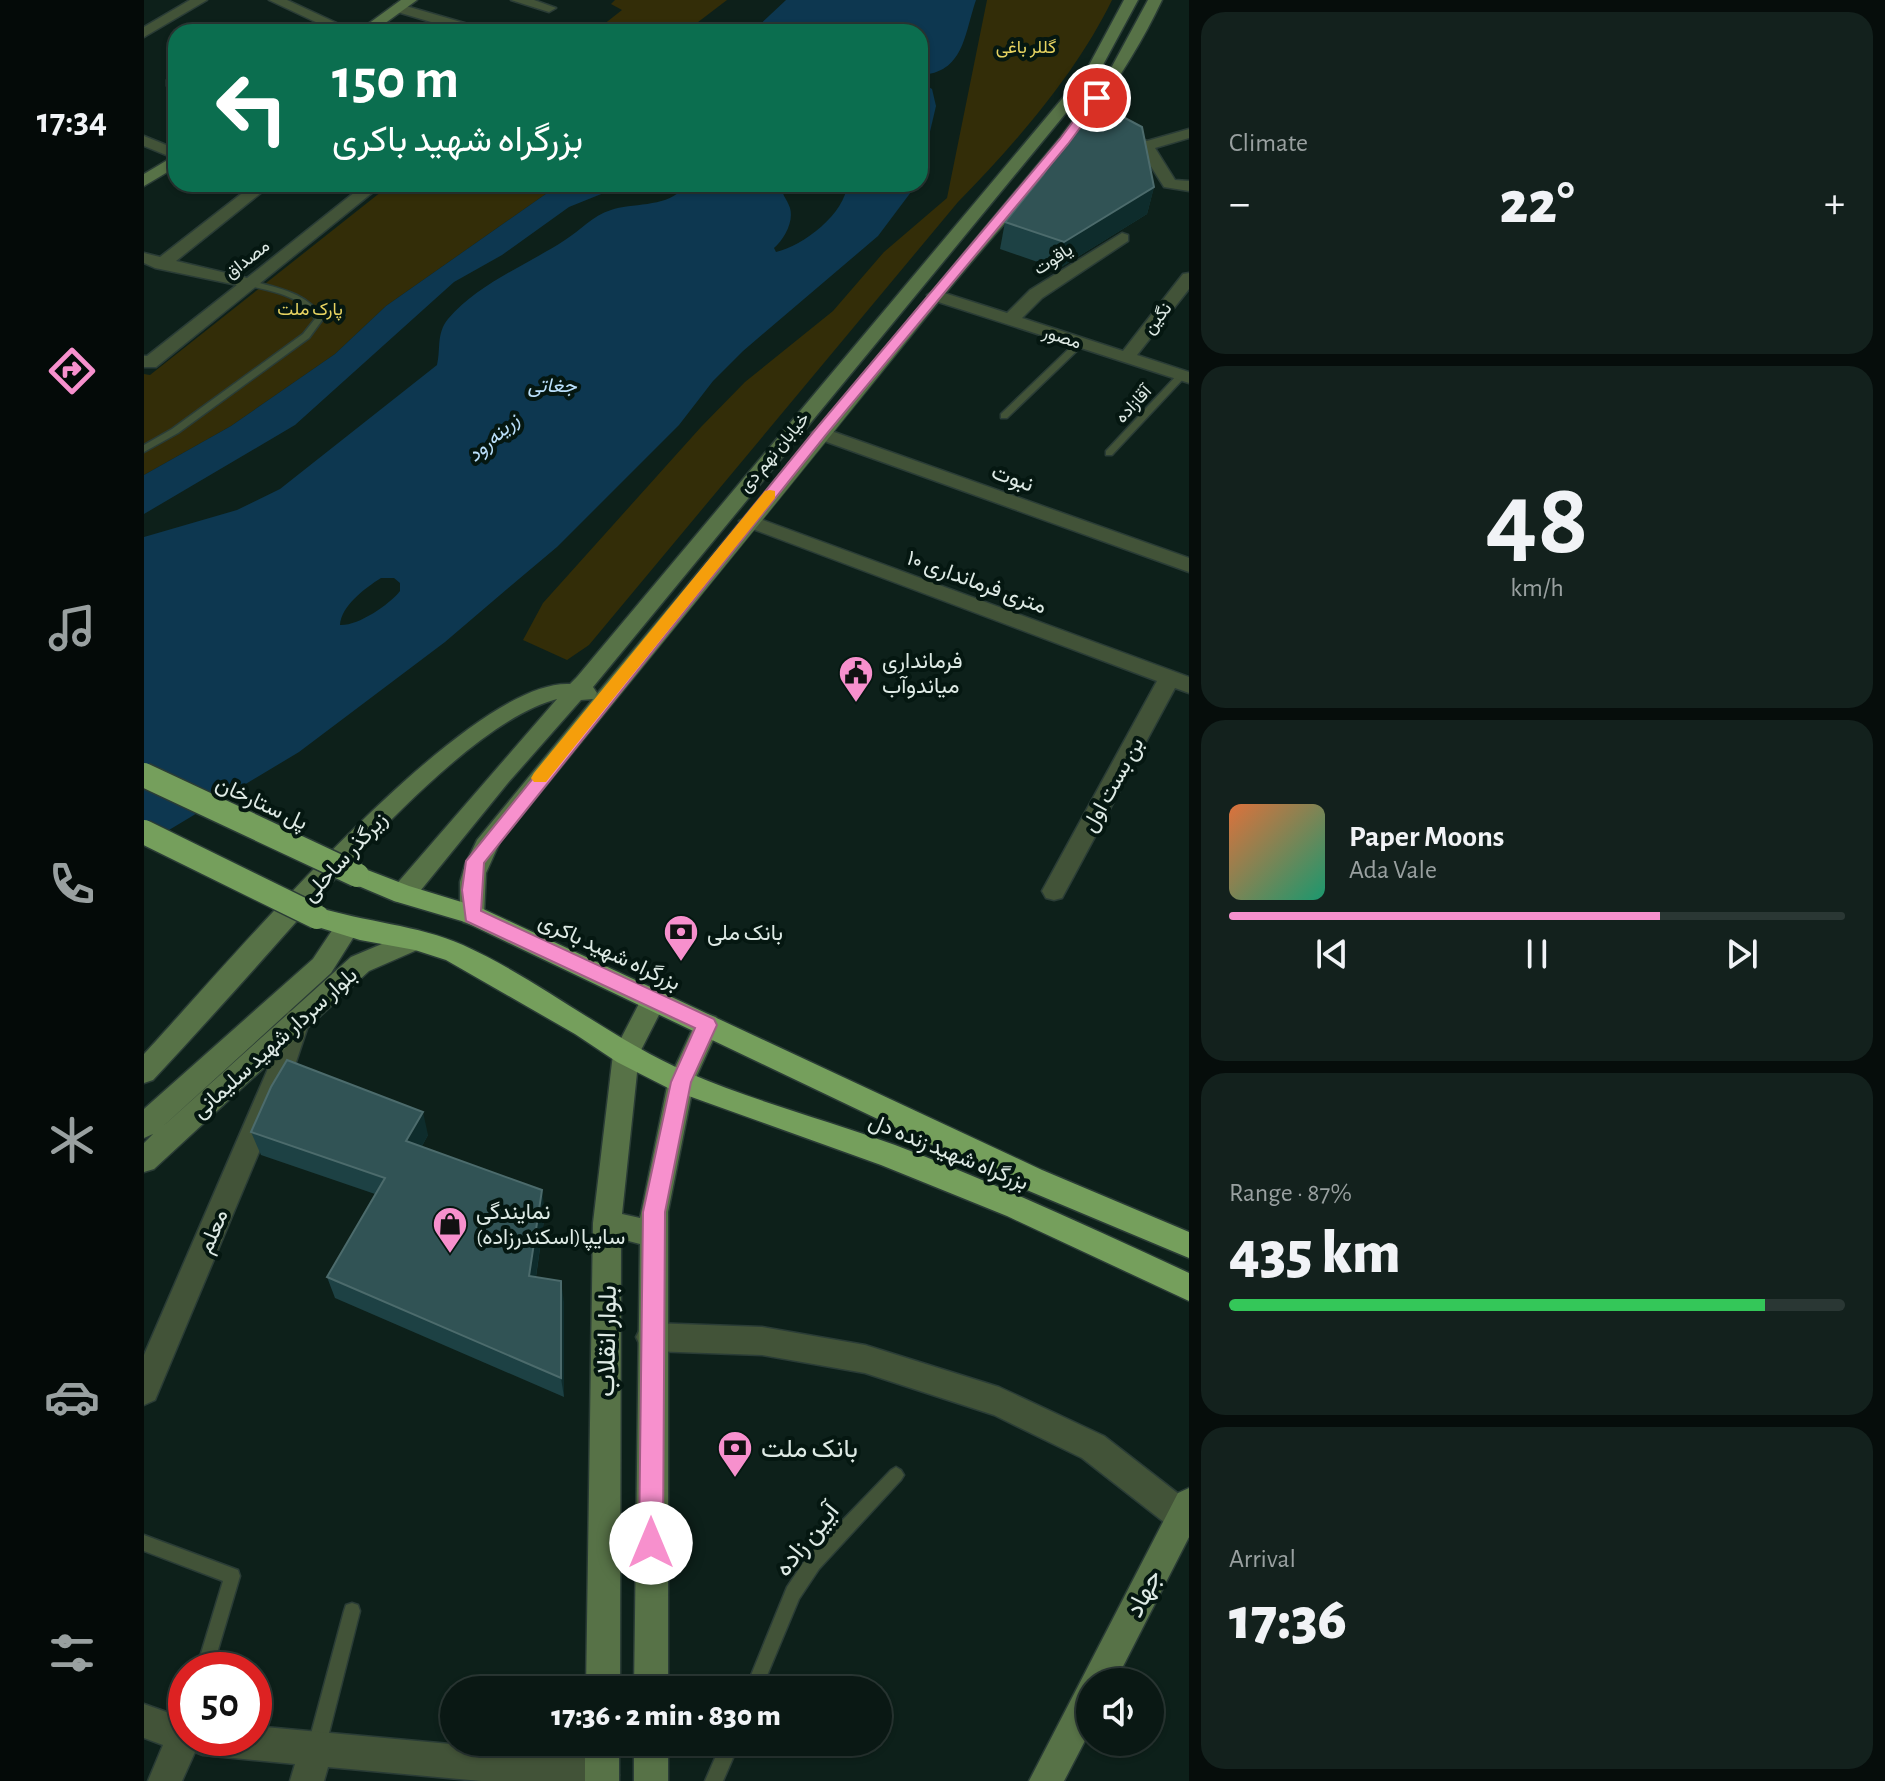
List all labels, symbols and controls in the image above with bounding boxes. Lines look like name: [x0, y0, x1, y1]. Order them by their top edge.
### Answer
park label: گللر باغی: [996, 38, 1056, 58]
text: 150 m: [332, 52, 459, 108]
icon: left: [200, 56, 304, 160]
pin: [1063, 64, 1131, 132]
icon: arrive: [1075, 76, 1119, 120]
text: 17:34: [37, 103, 107, 139]
text: بزرگراه شهید باکری: [332, 122, 583, 158]
text: Climate: [1229, 130, 1308, 156]
text: 22°: [1500, 174, 1575, 234]
text: −: [1229, 182, 1250, 226]
text: +: [1824, 182, 1845, 226]
street label: مصداق: [222, 237, 273, 283]
street label: یاقوت: [1031, 241, 1077, 280]
street label: نگین: [1139, 299, 1176, 338]
park label: پارک ملت: [277, 301, 343, 321]
street label: مصور: [1039, 323, 1083, 354]
icon: directions: [44, 343, 100, 399]
water label: جغاتی: [527, 376, 577, 398]
street label: آقازاده: [1111, 380, 1157, 428]
water label: زرینه‌رود: [464, 409, 525, 467]
street label: خیابان نهم دی: [736, 409, 815, 497]
street label: نبوت: [988, 460, 1037, 497]
text: 48: [1485, 469, 1589, 573]
street label: ۱۰ متری فرمانداری: [903, 546, 1049, 619]
text: km/h: [1510, 575, 1564, 601]
icon: music: [44, 600, 100, 656]
place label: فرمانداری میاندوآب: [882, 650, 962, 699]
public building icon: فرمانداری میاندوآب: [837, 654, 875, 704]
street label: بن بست اول: [1078, 734, 1149, 836]
street label: پل ستارخان: [211, 772, 311, 836]
street label: زیرگذر ساحلی: [298, 808, 393, 907]
text: Paper Moons: [1349, 822, 1504, 852]
icon: phone: [44, 856, 100, 912]
text: Ada Vale: [1349, 857, 1437, 883]
street label: بزرگراه شهید باکری: [535, 909, 684, 996]
bank icon: بانک ملی: [662, 913, 700, 963]
place label: بانک ملی: [707, 922, 783, 946]
icon: previous: [1310, 932, 1354, 976]
icon: pause: [1515, 932, 1559, 976]
icon: next: [1720, 932, 1764, 976]
street label: بلوار سردار شهید سلیمانی: [188, 963, 363, 1124]
street label: بزرگراه شهید زنده دل: [865, 1110, 1032, 1196]
icon: climate: [44, 1112, 100, 1168]
text: Range · 87%: [1229, 1180, 1352, 1206]
place label: نمایندگی سایپا(اسکندرزاده): [476, 1201, 625, 1251]
shop icon: نمایندگی سایپا(اسکندرزاده): [431, 1205, 469, 1255]
street label: معلم: [194, 1206, 235, 1258]
text: 435 km: [1229, 1224, 1401, 1284]
street label: بلوار انقلاب: [593, 1285, 623, 1397]
icon: car: [44, 1369, 100, 1425]
bank icon: بانک ملت: [716, 1429, 754, 1479]
place label: بانک ملت: [761, 1436, 858, 1463]
street label: آیین زاده: [770, 1496, 847, 1583]
position arrow: [609, 1501, 693, 1585]
text: Arrival: [1229, 1546, 1296, 1572]
street label: جهاد: [1121, 1565, 1169, 1622]
text: 17:36: [1229, 1590, 1347, 1650]
icon: filters: [44, 1625, 100, 1681]
speed limit sign: 50: [168, 1652, 272, 1756]
map controls: [1076, 1668, 1164, 1756]
button: sound: [1076, 1668, 1164, 1756]
text: 17:36 · 2 min · 830 m: [551, 1701, 781, 1731]

